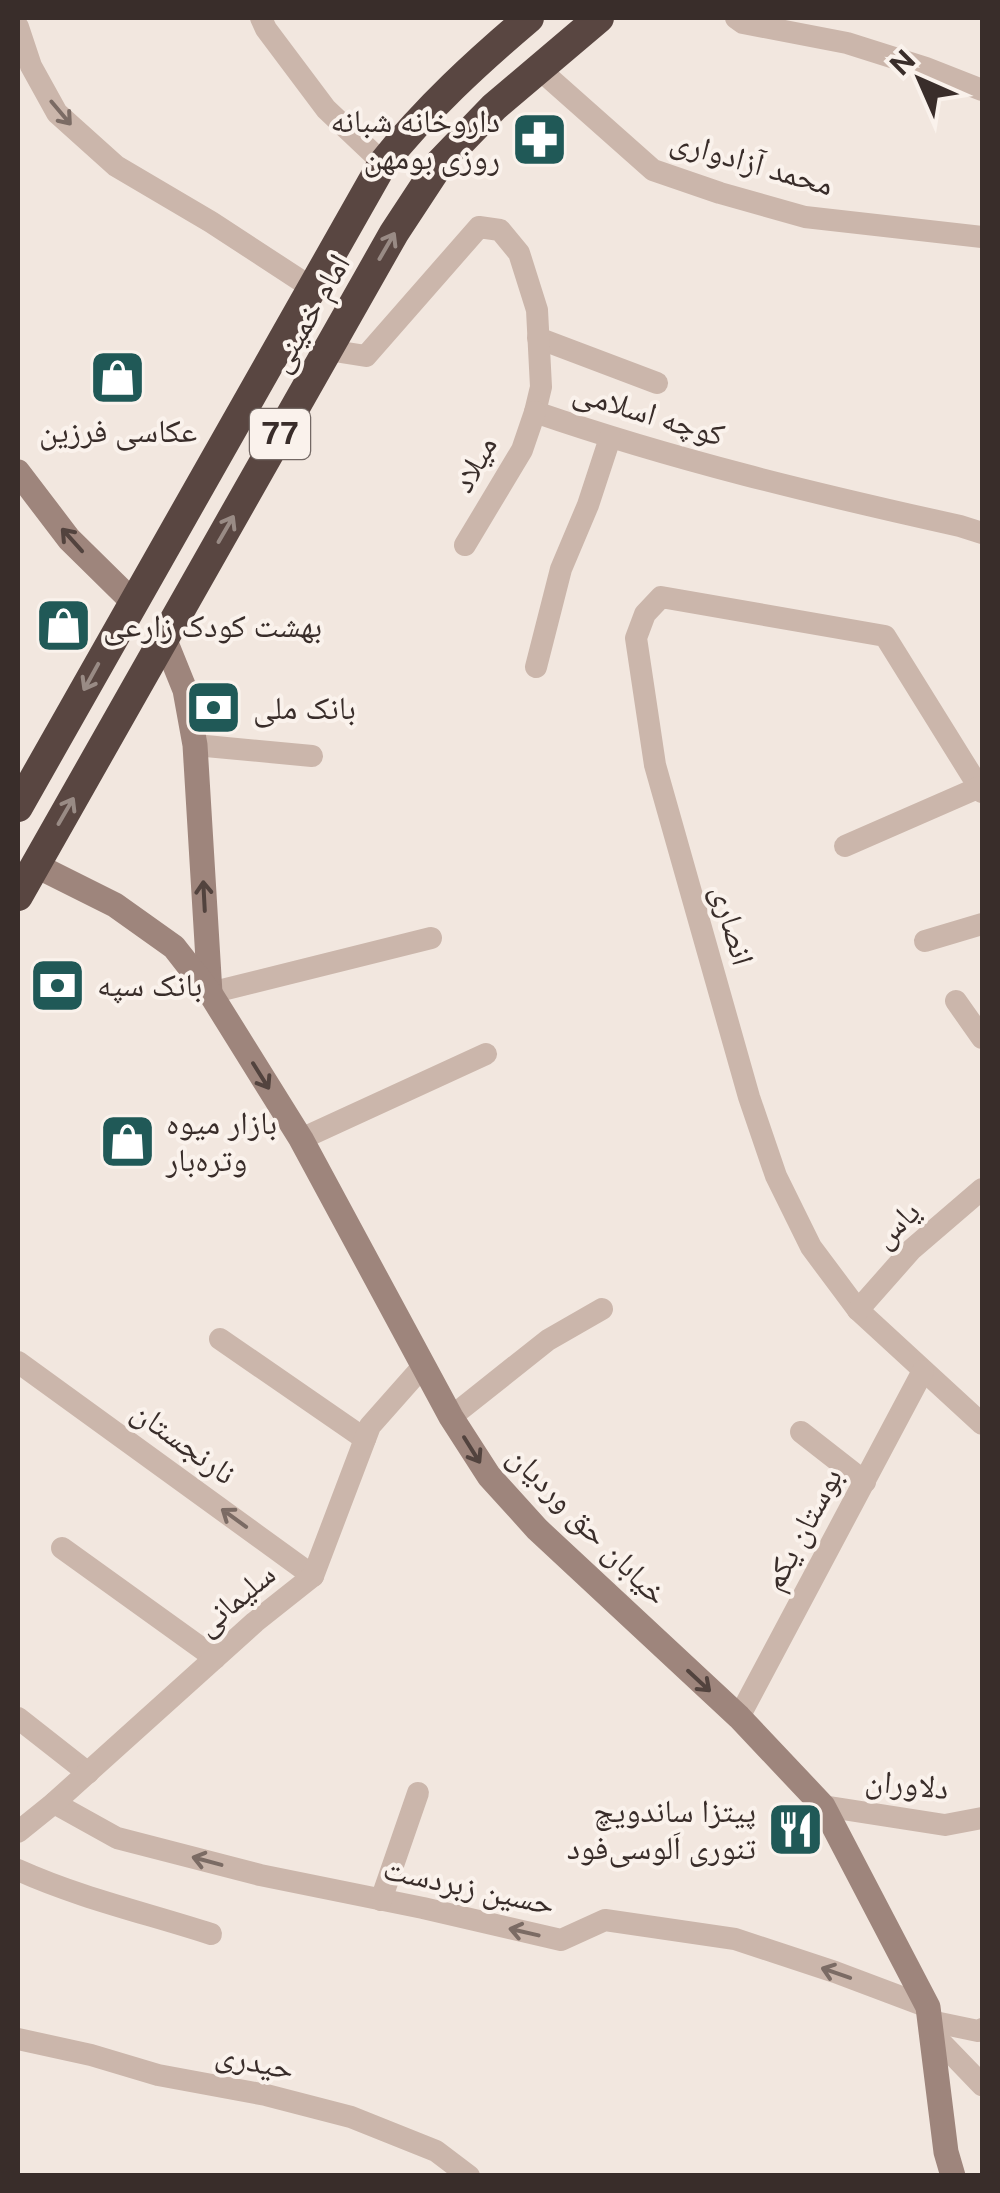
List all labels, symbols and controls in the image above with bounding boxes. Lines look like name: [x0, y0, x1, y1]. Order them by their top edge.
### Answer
north arrow: [870, 30, 970, 130]
text: N: [883, 43, 921, 81]
one-way arrow: [49, 100, 72, 125]
place label: داروخانه شبانه روزی بومهن: [331, 102, 500, 178]
pharmacy icon: داروخانه شبانه روزی بومهن: [509, 109, 569, 169]
street label: محمد آزادواری: [666, 121, 838, 203]
one-way arrow: [377, 232, 397, 261]
street label: امام خمینی: [260, 247, 360, 380]
shop icon: عکاسی فرزین: [88, 347, 148, 407]
street label: کوچه اسلامی: [569, 372, 729, 455]
road number: 77: [250, 409, 310, 459]
place label: عکاسی فرزین: [39, 412, 197, 451]
street label: میلاد: [443, 429, 504, 498]
one-way arrow: [217, 514, 237, 544]
one-way arrow: [60, 528, 83, 553]
shop icon: بهشت کودک زارعی: [34, 596, 94, 656]
place label: بهشت کودک زارعی: [103, 607, 322, 646]
one-way arrow: [81, 662, 101, 690]
bank icon: بانک ملی: [184, 678, 244, 738]
place label: بانک ملی: [253, 689, 356, 728]
one-way arrow: [56, 797, 76, 826]
one-way arrow: [194, 880, 213, 912]
street label: انصاری: [703, 881, 763, 969]
bank icon: بانک سپه: [28, 955, 88, 1015]
place label: بانک سپه: [97, 966, 202, 1004]
one-way arrow: [251, 1061, 272, 1089]
place label: بازار میوه وتره‌بار: [165, 1104, 277, 1178]
shop icon: بازار میوه وتره‌بار: [97, 1111, 157, 1171]
street label: یاس: [864, 1192, 928, 1256]
street label: نارنجستان: [125, 1392, 243, 1492]
one-way arrow: [462, 1435, 482, 1464]
street label: خیابان حق وردیان: [499, 1437, 676, 1614]
street label: بوستان یکم: [754, 1461, 852, 1598]
one-way arrow: [221, 1508, 248, 1529]
street label: سلیمانی: [187, 1555, 283, 1644]
one-way arrow: [687, 1669, 711, 1693]
street label: دلاوران: [863, 1761, 951, 1807]
place label: پیتزا ساندویچ تنوری اَلوسی‌‌فود: [567, 1792, 756, 1868]
restaurant icon: پیتزا ساندویچ تنوری اَلوسی‌‌فود: [765, 1799, 825, 1859]
street label: حسین زبردست: [380, 1849, 558, 1924]
one-way arrow: [192, 1851, 223, 1870]
one-way arrow: [509, 1922, 541, 1940]
one-way arrow: [822, 1963, 853, 1981]
street label: حیدری: [212, 2034, 298, 2088]

